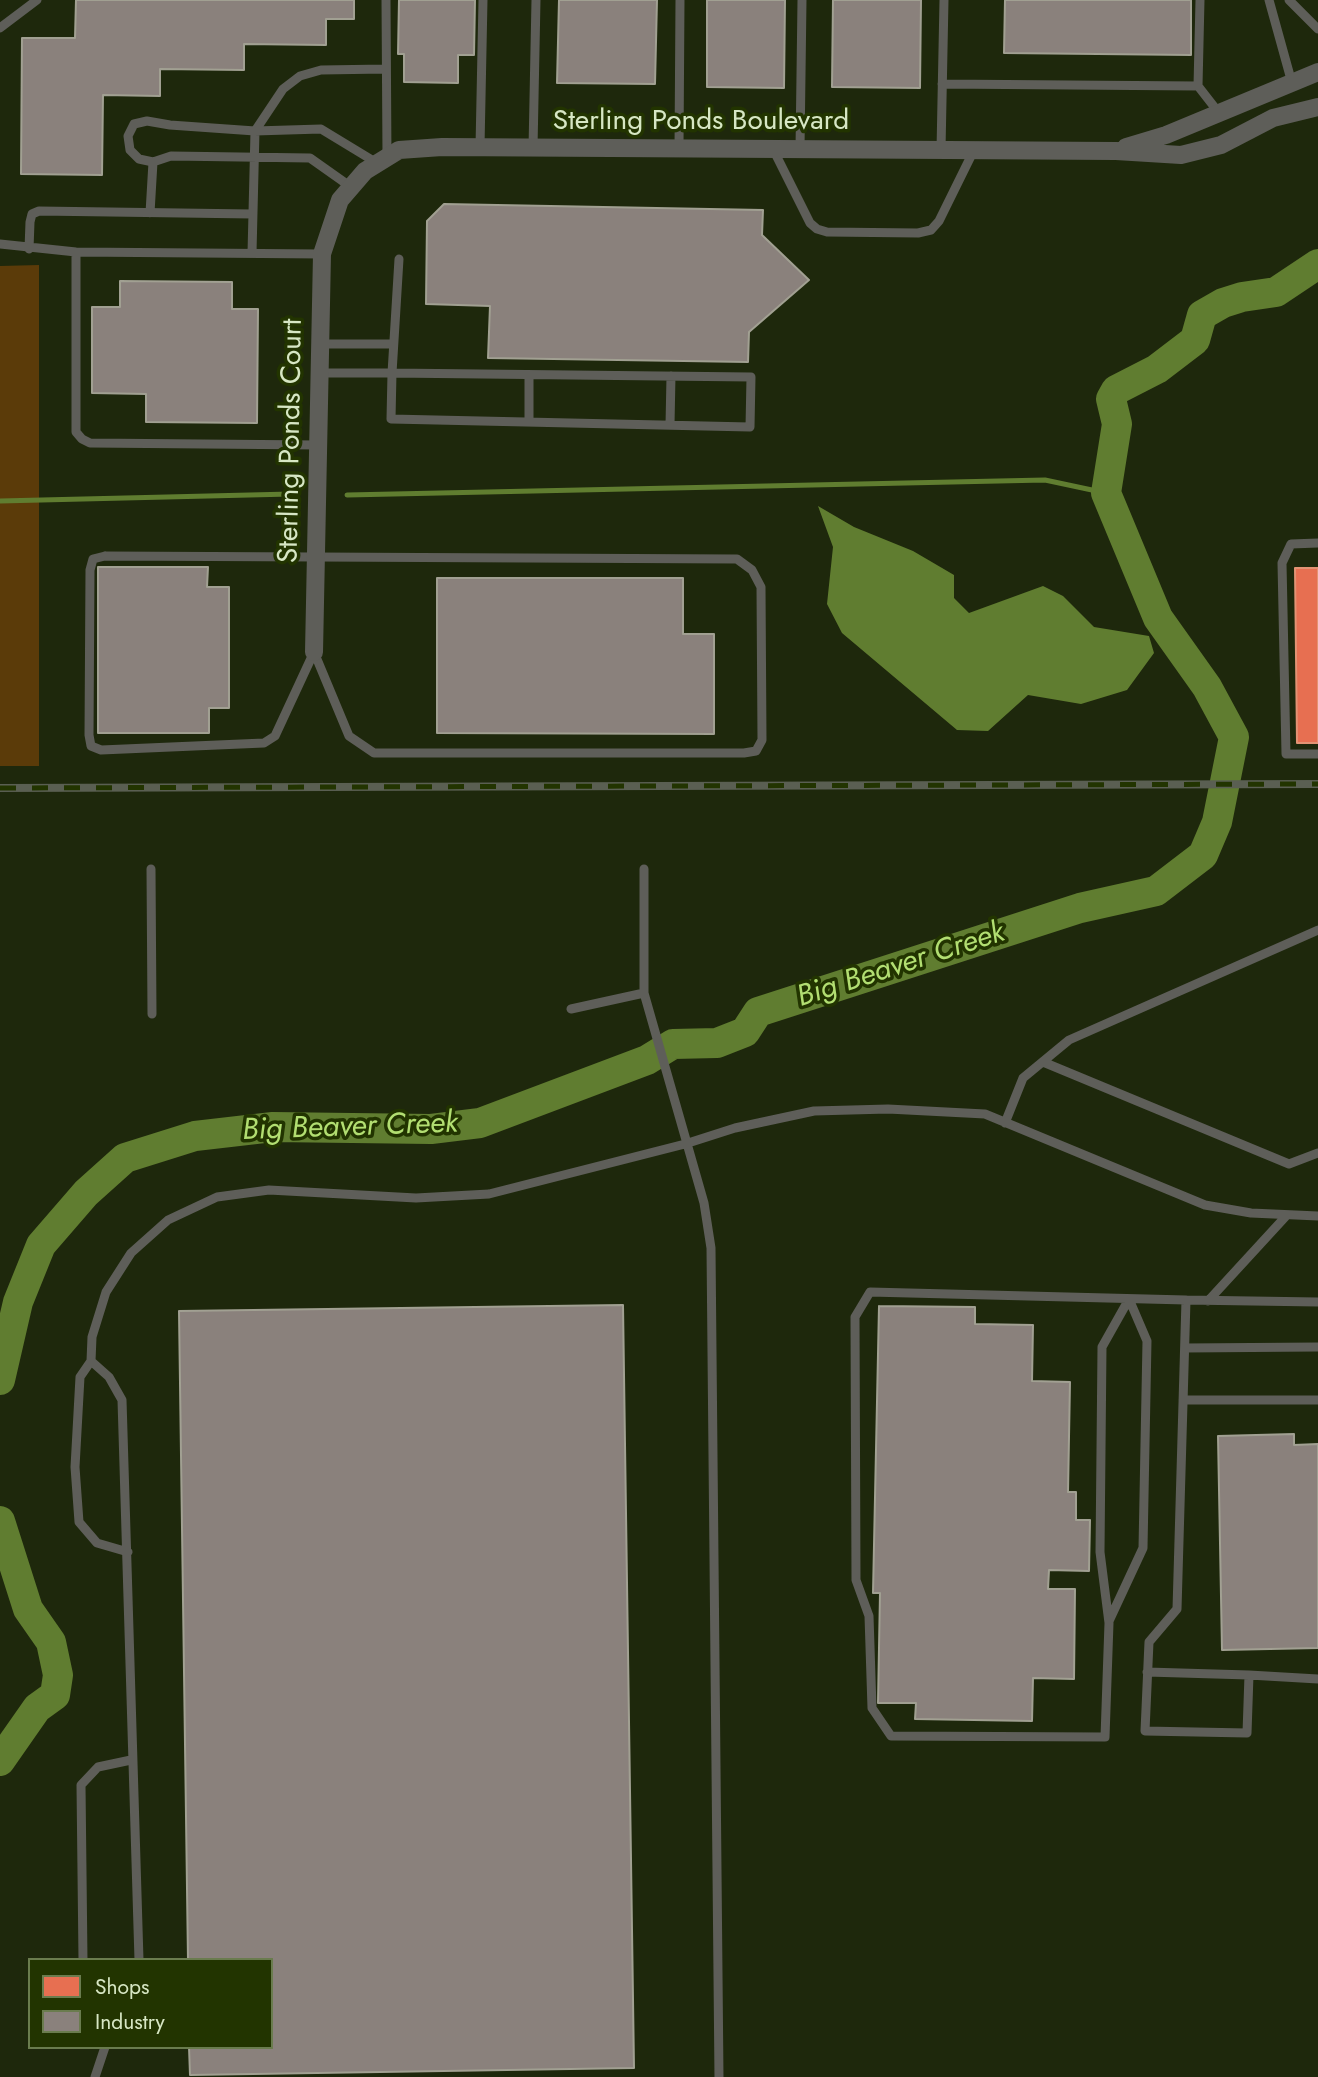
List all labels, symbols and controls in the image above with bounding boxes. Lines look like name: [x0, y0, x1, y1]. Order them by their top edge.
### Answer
street label: Sterling Ponds Boulevard: [553, 105, 849, 139]
street label: Sterling Ponds Court: [273, 318, 311, 564]
water label: Big Beaver Creek: [793, 916, 1009, 1016]
water label: Big Beaver Creek: [242, 1106, 458, 1150]
legend: [28, 1958, 273, 2049]
text: Shops: [95, 1972, 149, 2002]
text: Industry: [95, 2007, 165, 2037]

